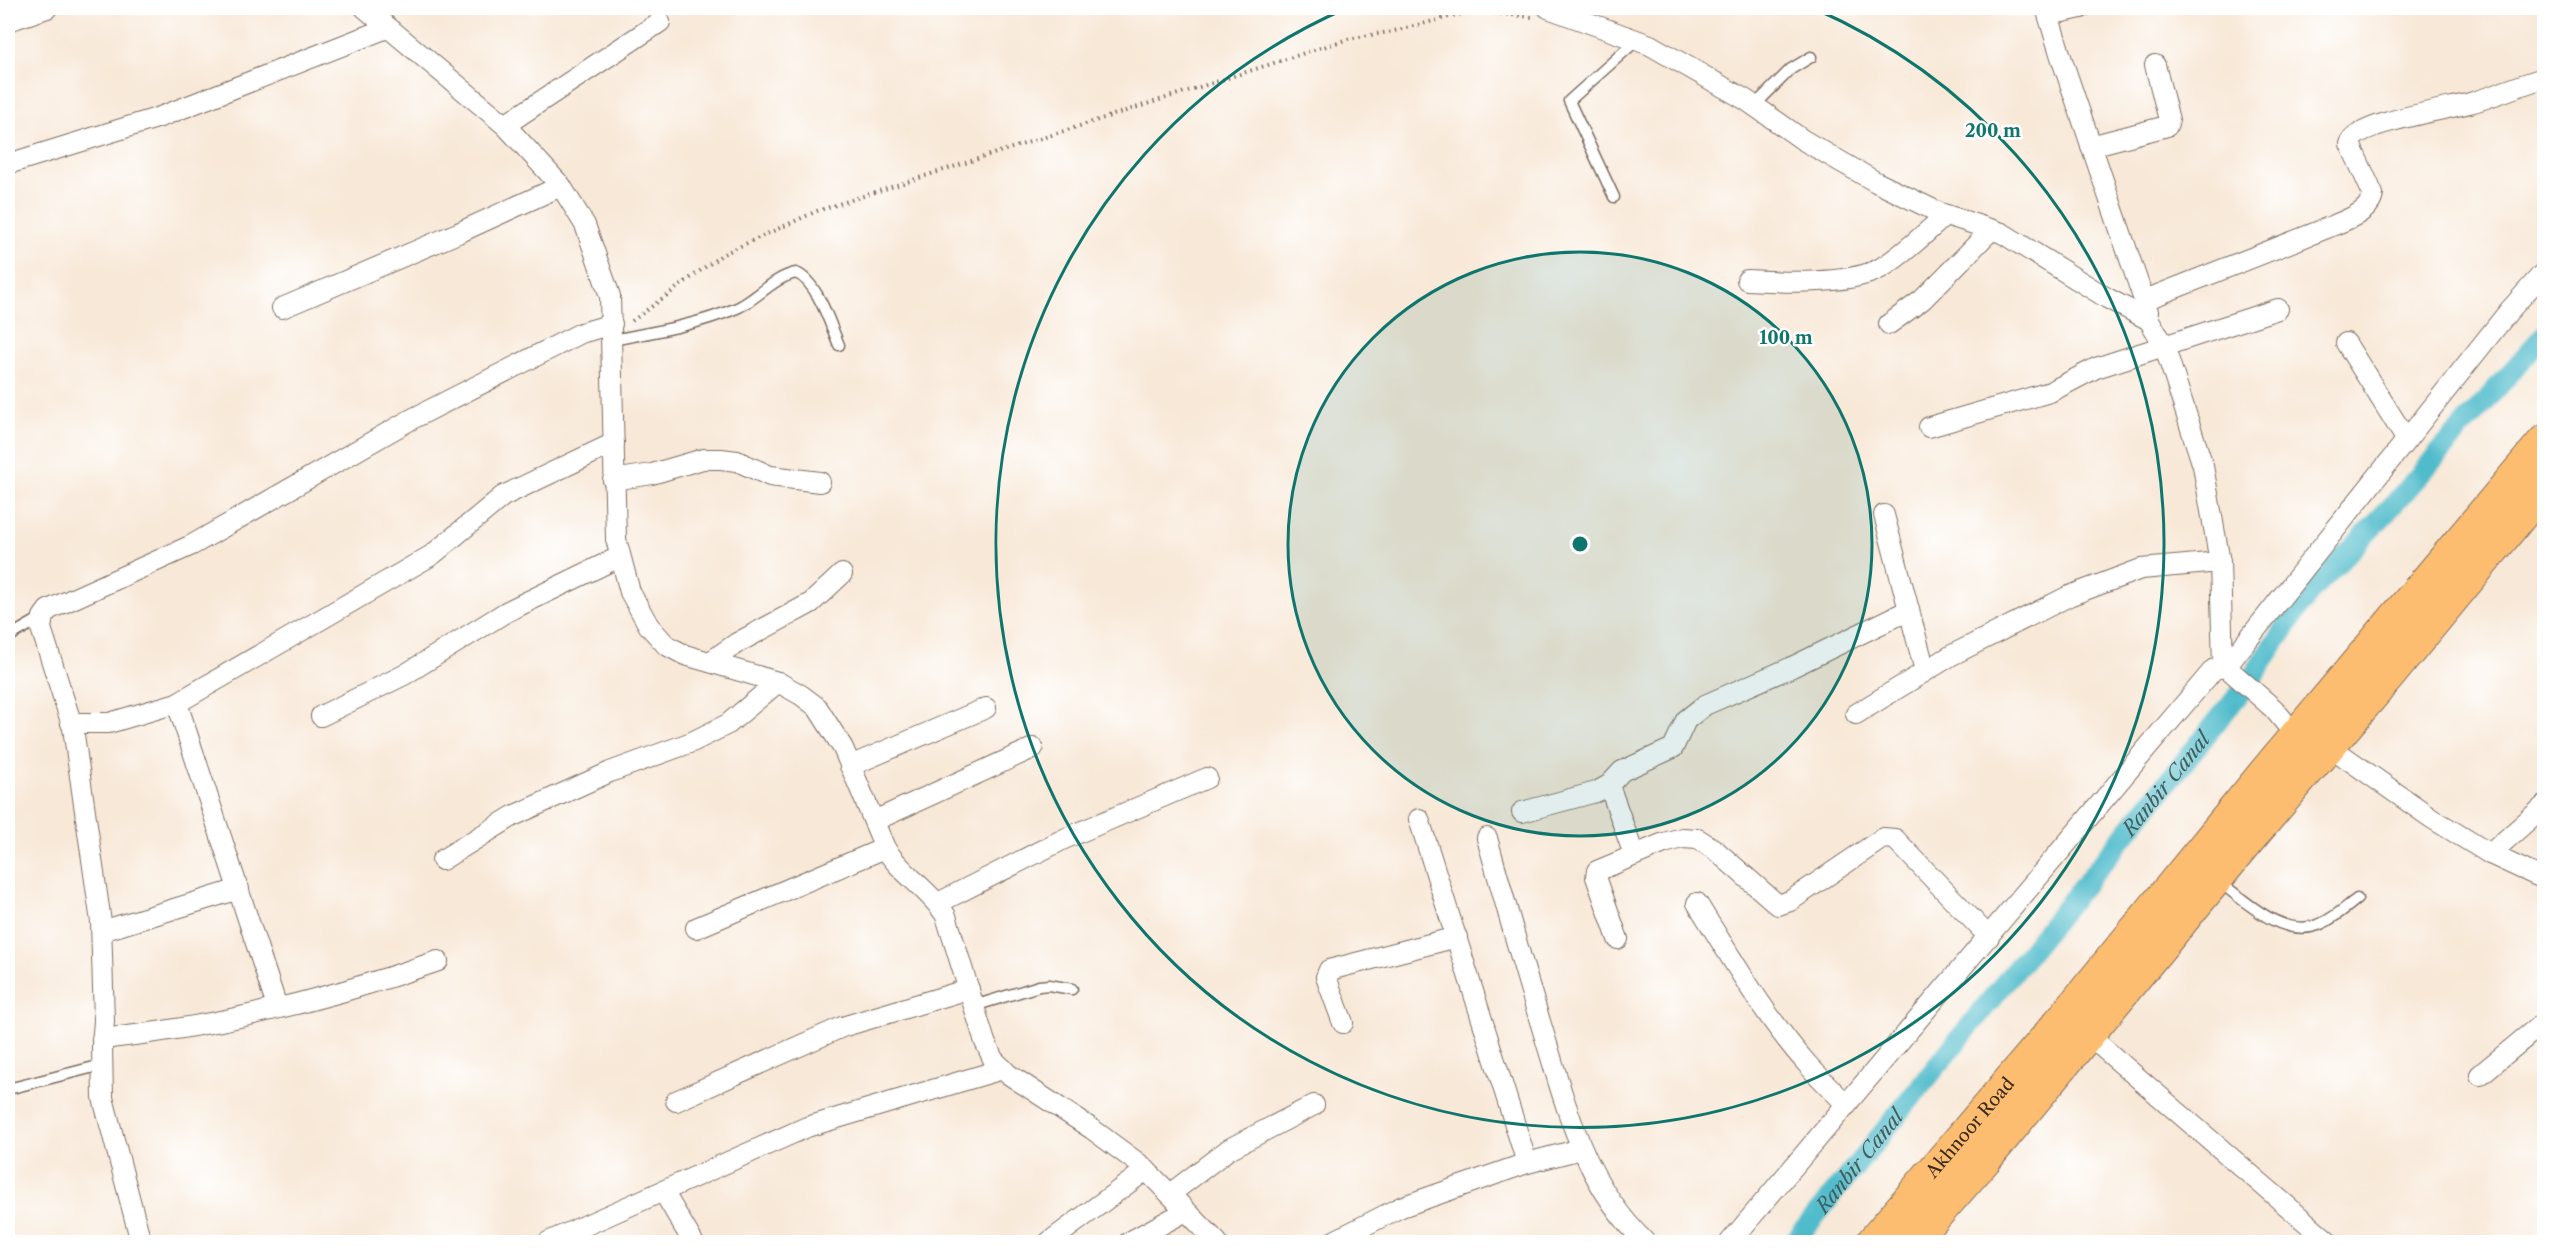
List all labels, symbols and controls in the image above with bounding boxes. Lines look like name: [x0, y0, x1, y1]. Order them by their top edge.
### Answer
text: 200 m: [1965, 120, 2021, 142]
text: 100 m: [1759, 327, 1813, 349]
centre of rings: [1570, 534, 1590, 554]
water label: Ranbir Canal: [2116, 726, 2217, 842]
street label: Akhnoor Road: [1921, 1073, 2019, 1183]
water label: Ranbir Canal: [1809, 1103, 1910, 1219]

